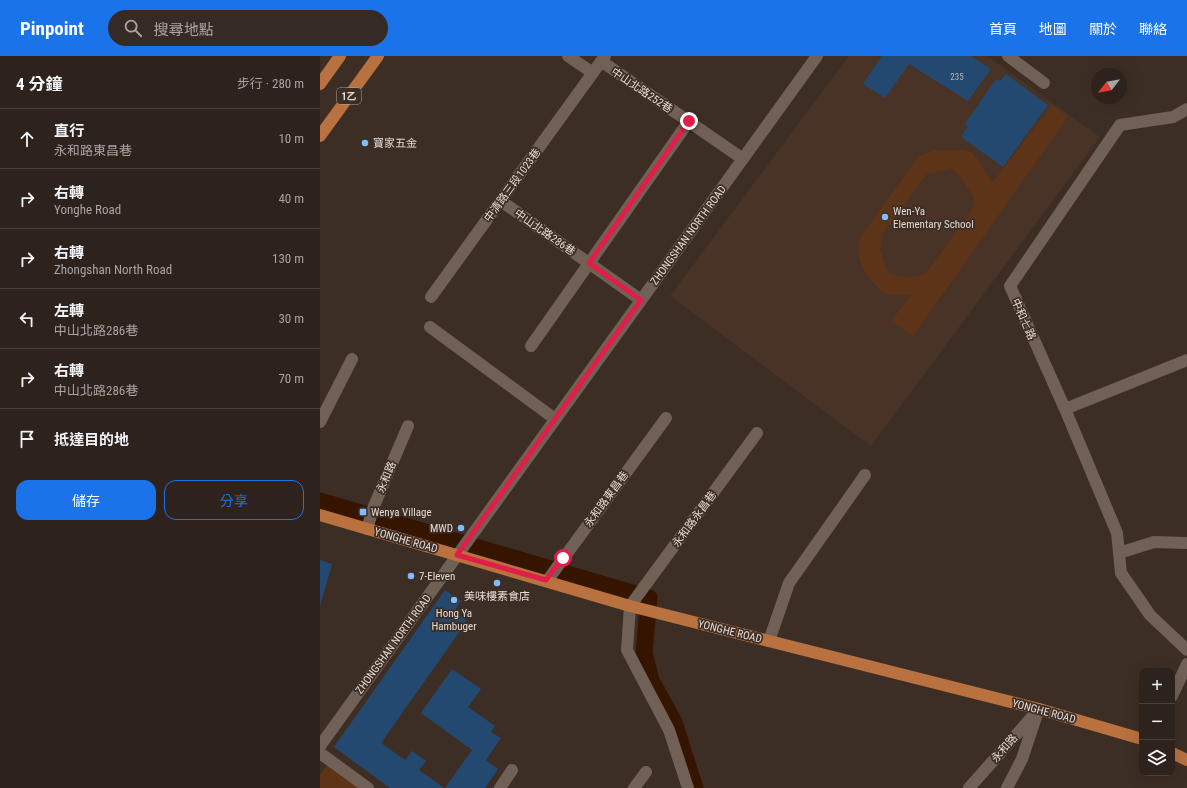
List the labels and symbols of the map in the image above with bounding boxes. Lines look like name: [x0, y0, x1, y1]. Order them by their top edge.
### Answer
street label: 中山北路252巷: [609, 65, 675, 116]
north arrow: [1091, 68, 1127, 104]
house number: 235: [950, 72, 964, 82]
road number: 1乙: [337, 88, 361, 104]
route end: [680, 112, 698, 130]
place label: 寶家五金: [373, 137, 417, 150]
marker: 寶家五金: [360, 138, 370, 148]
street label: 中清路三段1023巷: [481, 146, 543, 225]
street label: ZHONGSHAN NORTH ROAD: [648, 183, 729, 288]
place label: Wen-Ya Elementary School: [893, 205, 974, 231]
street label: 中山北路286巷: [512, 207, 578, 258]
marker: Wen-Ya Elementary School: [880, 212, 890, 222]
street label: 中和七路: [1009, 296, 1038, 342]
street label: 永和路: [374, 459, 399, 495]
street label: 永和路東昌巷: [582, 469, 631, 530]
street label: 永和路永昌巷: [670, 489, 719, 550]
place label: Wenya Village: [371, 506, 432, 519]
marker: Wenya Village: [358, 507, 368, 517]
place label: MWD: [430, 522, 453, 535]
marker: MWD: [456, 523, 466, 533]
street label: YONGHE ROAD: [373, 525, 439, 556]
route start: [554, 549, 572, 567]
place label: 7-Eleven: [419, 570, 455, 583]
marker: 7-Eleven: [406, 571, 416, 581]
marker: 美味樓素食店: [492, 578, 502, 588]
place label: 美味樓素食店: [464, 590, 530, 603]
street label: ZHONGSHAN NORTH ROAD: [353, 592, 434, 697]
marker: Hong Ya Hambuger: [449, 595, 459, 605]
place label: Hong Ya Hambuger: [431, 607, 477, 633]
street label: YONGHE ROAD: [697, 617, 763, 646]
street label: YONGHE ROAD: [1011, 697, 1077, 726]
street label: 永和路: [989, 732, 1020, 765]

